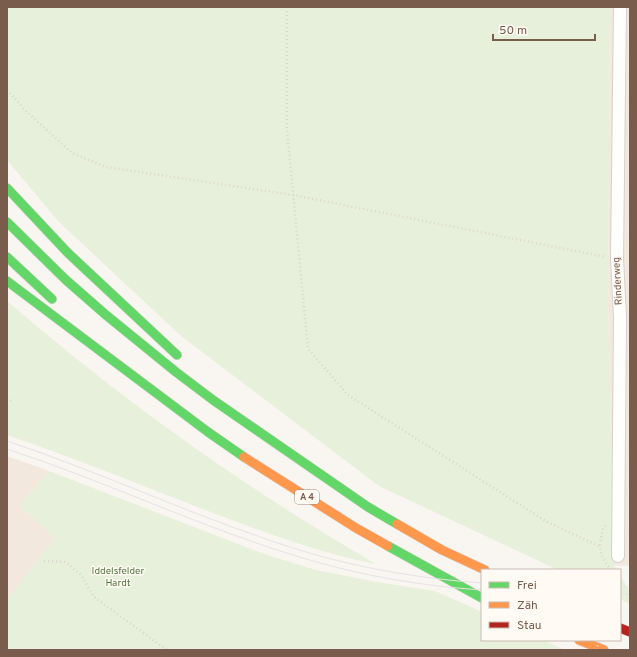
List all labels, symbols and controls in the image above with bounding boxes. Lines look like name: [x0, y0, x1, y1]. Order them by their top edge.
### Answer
scale bar: [493, 16, 595, 42]
text: 50 m: [499, 23, 527, 39]
street label: Rinderweg: [610, 257, 626, 305]
road number: A 4: [295, 490, 319, 504]
park label: Iddelsfelder Hardt: [92, 565, 144, 590]
legend: [481, 569, 621, 641]
text: Frei: [517, 578, 537, 594]
text: Zäh: [517, 598, 538, 614]
text: Stau: [517, 618, 542, 634]

